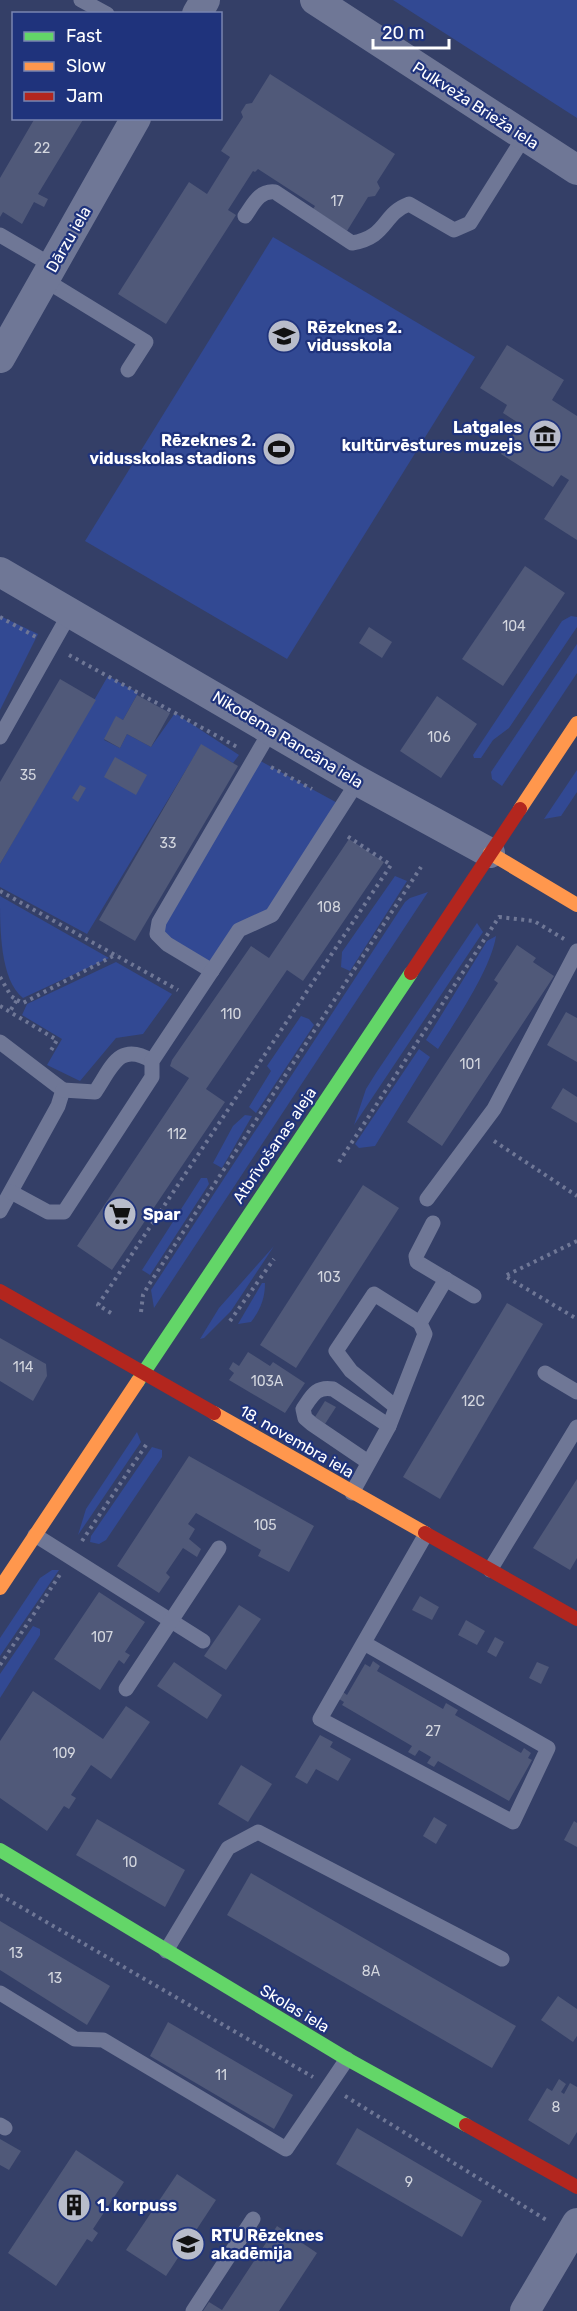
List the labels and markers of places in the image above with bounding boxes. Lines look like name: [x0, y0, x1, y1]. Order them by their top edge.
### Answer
school or university icon: Rēzeknes 2. vidusskola: [266, 318, 302, 354]
place label: Rēzeknes 2. vidusskola: [307, 318, 402, 355]
place label: Latgales kultūrvēstures muzejs: [342, 418, 522, 455]
museum icon: Latgales kultūrvēstures muzejs: [527, 418, 563, 454]
place label: Rēzeknes 2. vidusskolas stadions: [90, 431, 256, 468]
sports icon: Rēzeknes 2. vidusskolas stadions: [261, 431, 297, 467]
supermarket icon: Spar: [102, 1196, 138, 1232]
place label: Spar: [143, 1205, 181, 1224]
building icon: 1. korpuss: [56, 2187, 92, 2223]
place label: 1. korpuss: [97, 2196, 177, 2215]
school or university icon: RTU Rēzeknes akadēmija: [170, 2226, 206, 2262]
place label: RTU Rēzeknes akadēmija: [211, 2226, 324, 2263]

